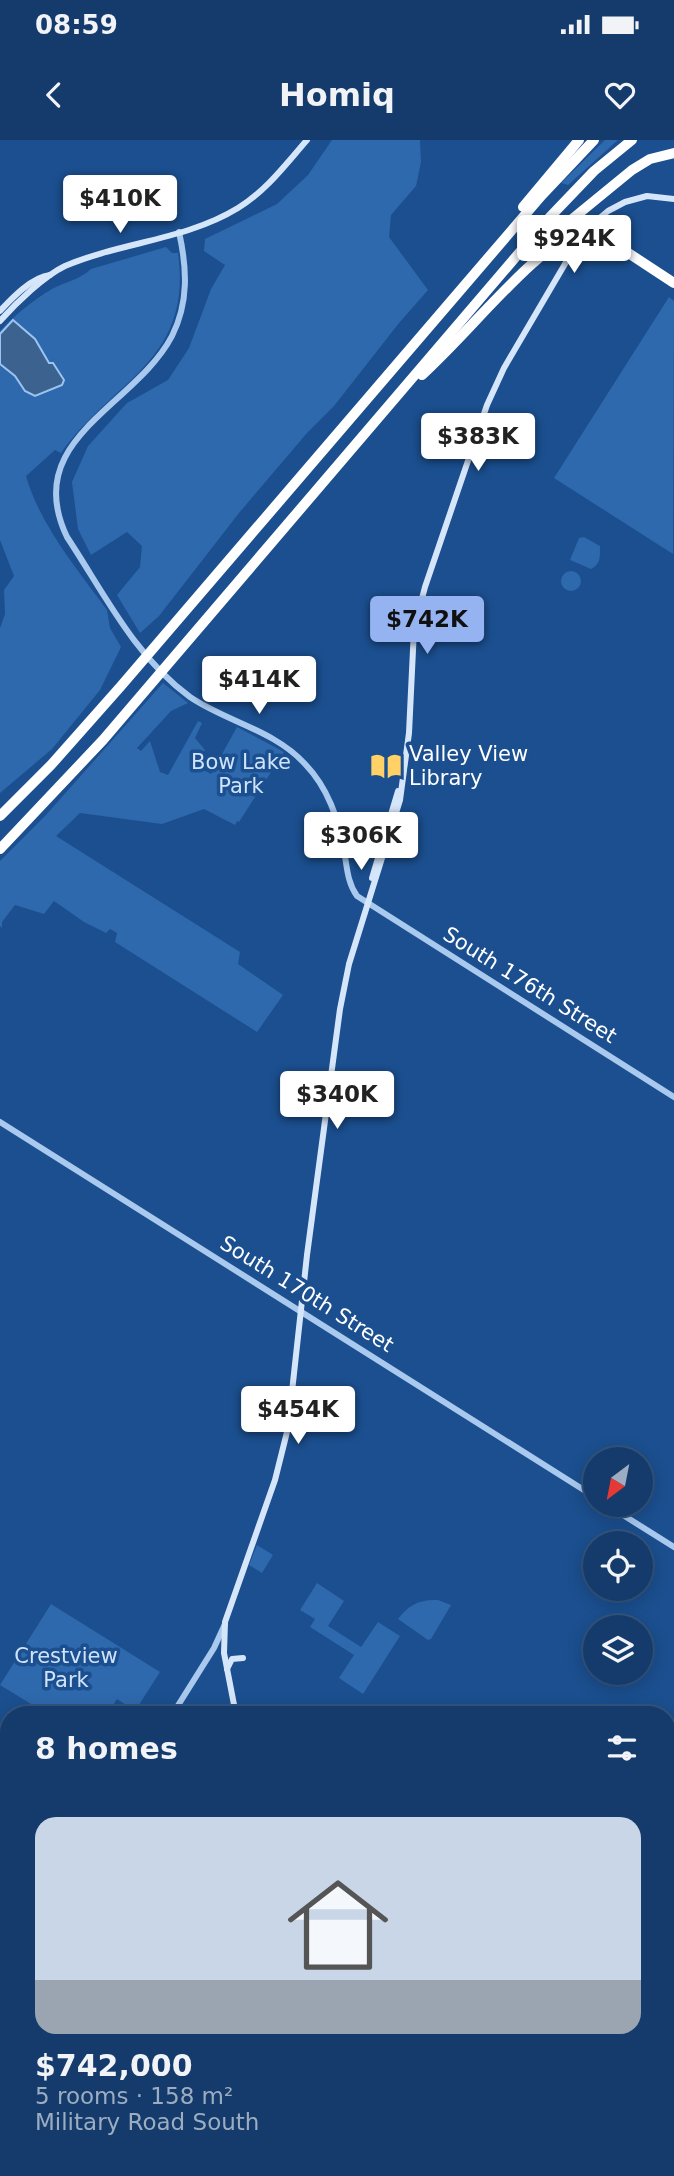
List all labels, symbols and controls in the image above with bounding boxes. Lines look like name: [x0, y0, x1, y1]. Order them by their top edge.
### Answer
text: 08:59: [35, 10, 118, 40]
icon: back: [35, 76, 73, 114]
text: Homiq: [279, 76, 395, 114]
icon: heart: [601, 76, 639, 114]
pin: $410K: [71, 176, 169, 235]
text: $410K: [79, 185, 161, 211]
pin: $924K: [525, 216, 623, 275]
text: $924K: [533, 225, 615, 251]
pin: $383K: [429, 414, 527, 473]
text: $383K: [437, 423, 519, 449]
pin: $742K: [378, 596, 476, 656]
text: $742K: [386, 606, 468, 632]
pin: $414K: [210, 656, 308, 716]
text: $414K: [218, 666, 300, 692]
place label: Valley View Library: [409, 742, 528, 790]
library icon: Valley View Library: [369, 749, 403, 783]
park label: Bow Lake Park: [191, 750, 291, 798]
pin: $306K: [312, 812, 410, 872]
text: $306K: [320, 822, 402, 848]
street label: South 176th Street: [439, 922, 621, 1048]
pin: $340K: [288, 1072, 386, 1131]
text: $340K: [296, 1081, 378, 1107]
street label: South 170th Street: [216, 1231, 398, 1357]
pin: $454K: [249, 1386, 347, 1446]
text: $454K: [257, 1396, 339, 1422]
north arrow: [583, 1447, 653, 1517]
map controls: [583, 1447, 653, 1685]
button: locate: [583, 1531, 653, 1601]
button: layers: [583, 1615, 653, 1685]
park label: Crestview Park: [14, 1644, 118, 1692]
icon: filters: [603, 1729, 641, 1767]
text: 8 homes: [35, 1731, 178, 1766]
icon: home: [275, 1862, 401, 1988]
text: $742,000: [35, 2048, 193, 2083]
text: 5 rooms · 158 m²: [35, 2083, 233, 2109]
text: Military Road South: [35, 2109, 259, 2135]

